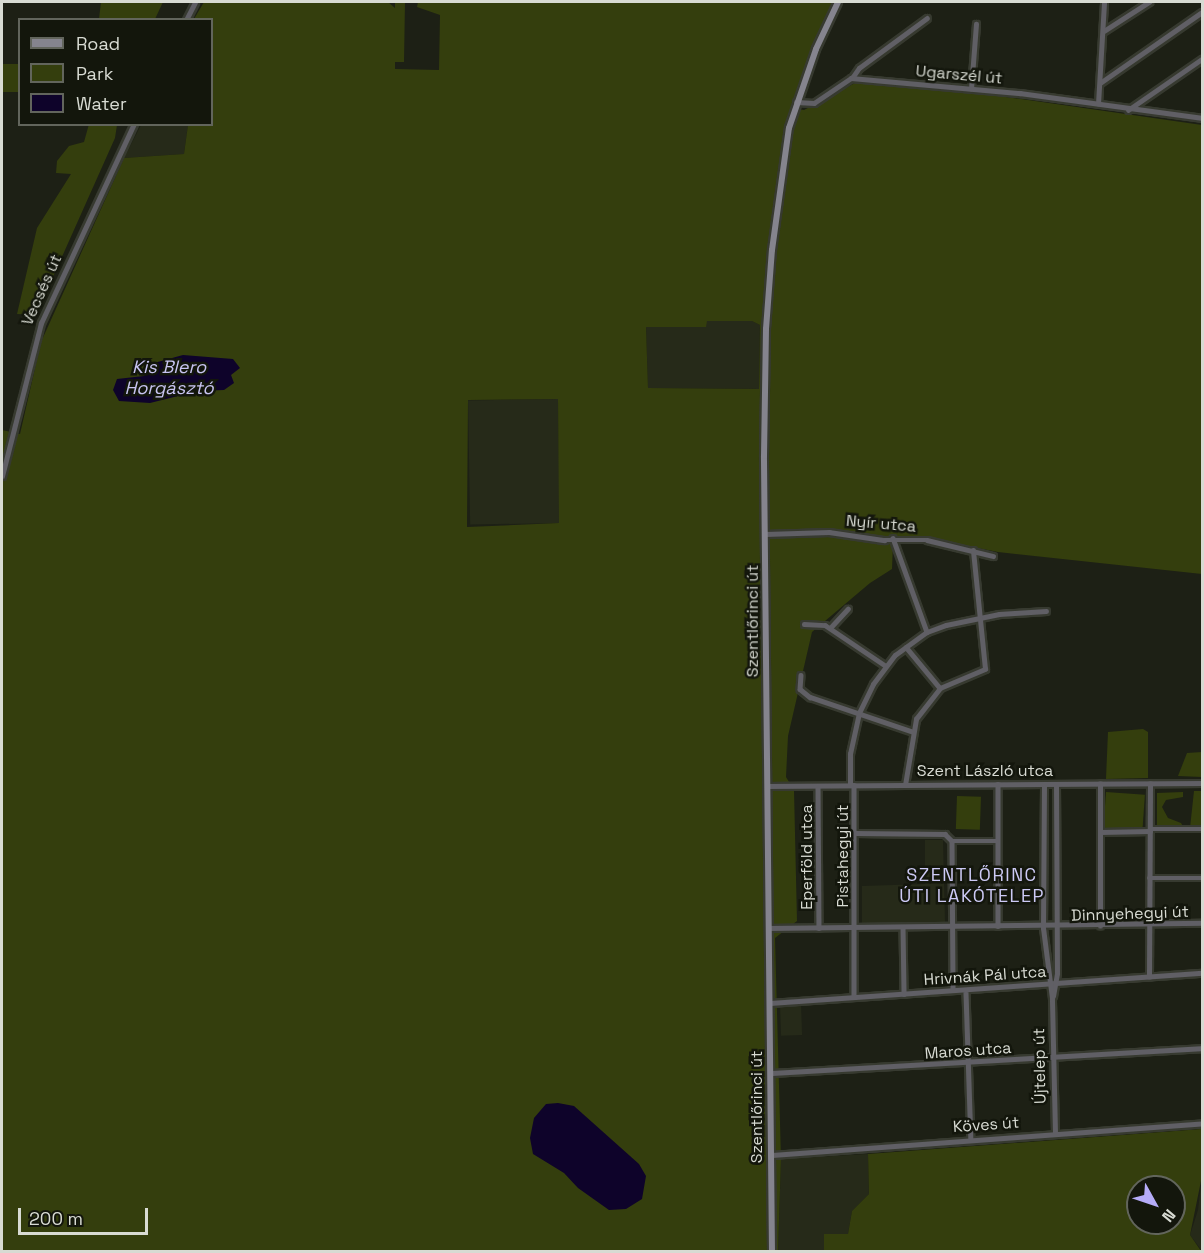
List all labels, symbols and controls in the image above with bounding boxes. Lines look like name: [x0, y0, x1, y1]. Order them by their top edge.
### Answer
legend: [18, 18, 213, 126]
text: Road: [76, 32, 120, 55]
text: Park: [76, 62, 113, 85]
street label: Ugarszél út: [915, 62, 1003, 88]
text: Water: [76, 92, 127, 115]
street label: Vecsés út: [18, 251, 66, 329]
water label: Kis Blero Horgásztó: [124, 357, 214, 400]
street label: Nyír utca: [845, 511, 917, 537]
street label: Szentlőrinci út: [743, 565, 763, 677]
street label: Szent László utca: [917, 761, 1053, 781]
street label: Eperföld utca: [797, 804, 817, 910]
street label: Pistahegyi út: [833, 805, 853, 907]
district label: SZENTLŐRINC ÚTI LAKÓTELEP: [899, 865, 1045, 908]
street label: Dinnyehegyi út: [1071, 902, 1189, 926]
street label: Hrivnák Pál utca: [923, 962, 1047, 990]
street label: Újtelep út: [1030, 1028, 1050, 1104]
street label: Maros utca: [924, 1038, 1012, 1064]
street label: Szentlőrinci út: [747, 1051, 767, 1163]
street label: Köves út: [952, 1113, 1020, 1137]
north arrow: [1126, 1175, 1186, 1235]
scale bar: [21, 1196, 152, 1234]
text: N: [1157, 1205, 1180, 1226]
text: 200 m: [29, 1207, 83, 1230]

